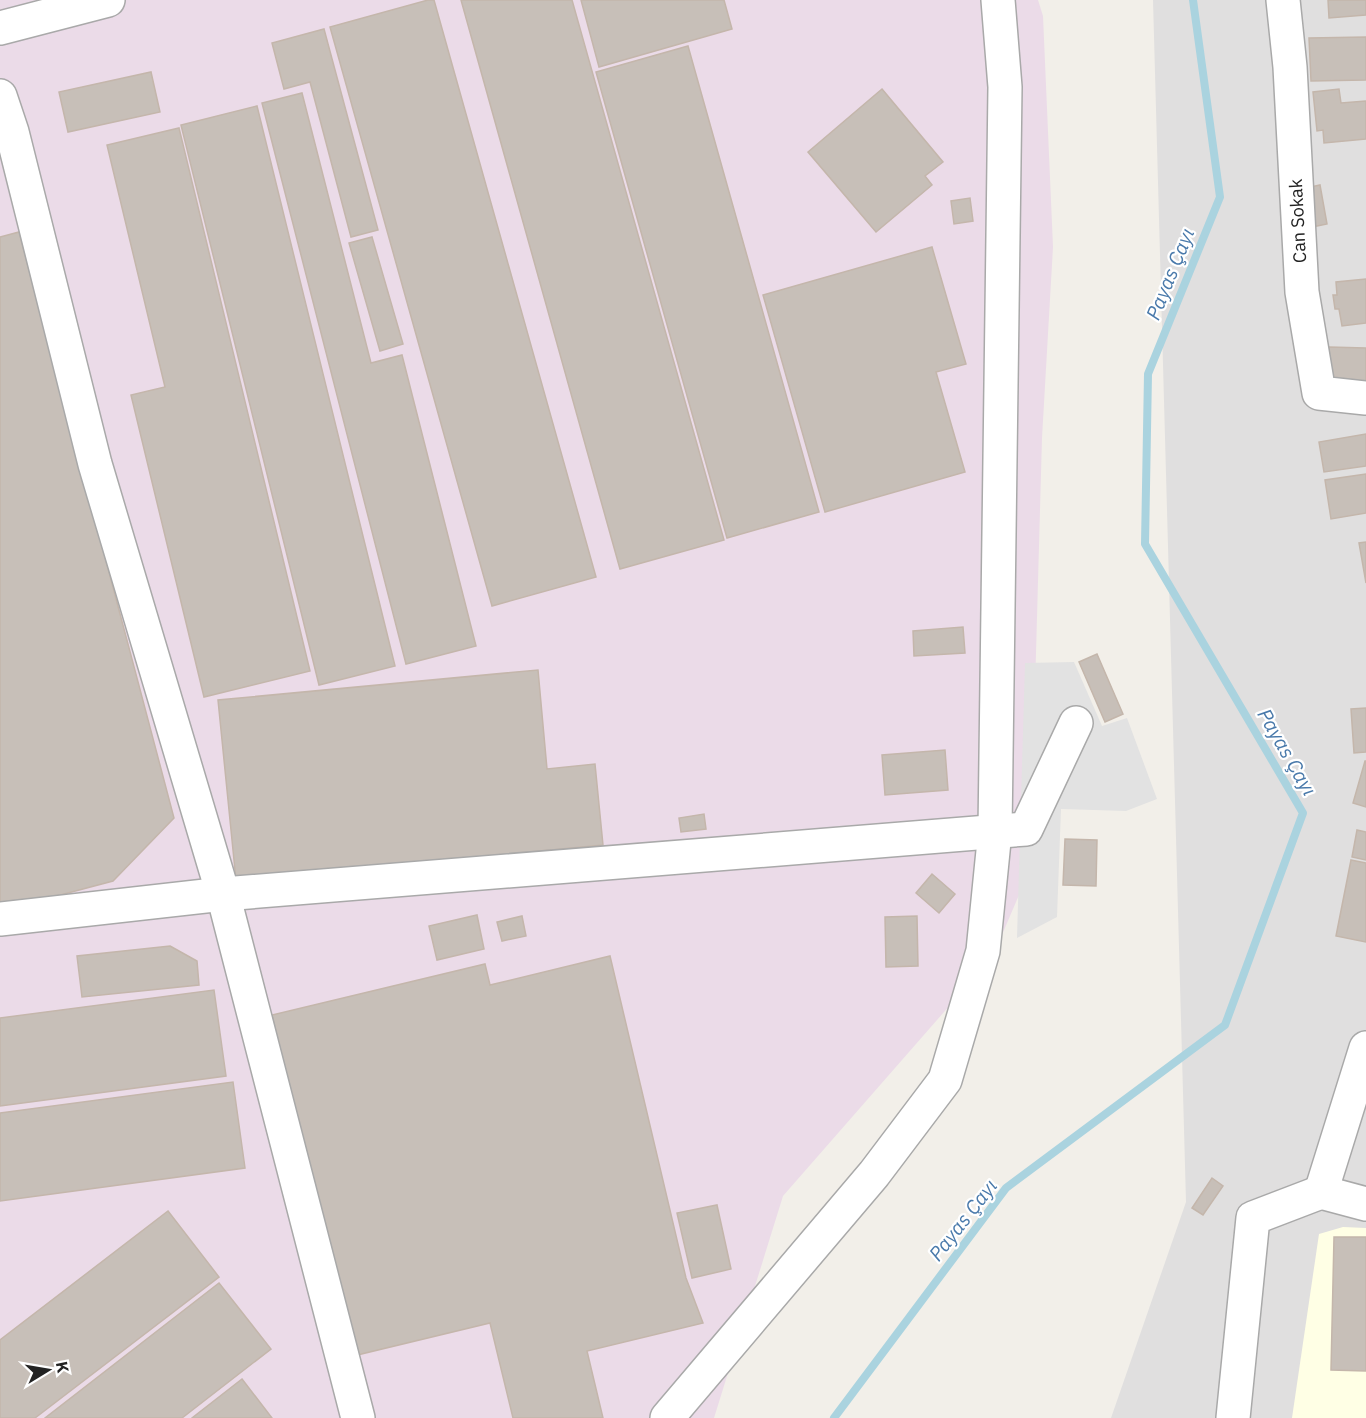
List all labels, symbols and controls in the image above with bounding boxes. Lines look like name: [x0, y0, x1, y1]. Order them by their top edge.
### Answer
street label: Can Sokak: [1284, 178, 1311, 264]
water label: Payas Çayı: [1139, 224, 1200, 324]
water label: Payas Çayı: [1252, 703, 1323, 800]
water label: Payas Çayı: [922, 1173, 1003, 1266]
north arrow: [18, 1340, 78, 1400]
text: K: [52, 1360, 74, 1375]

